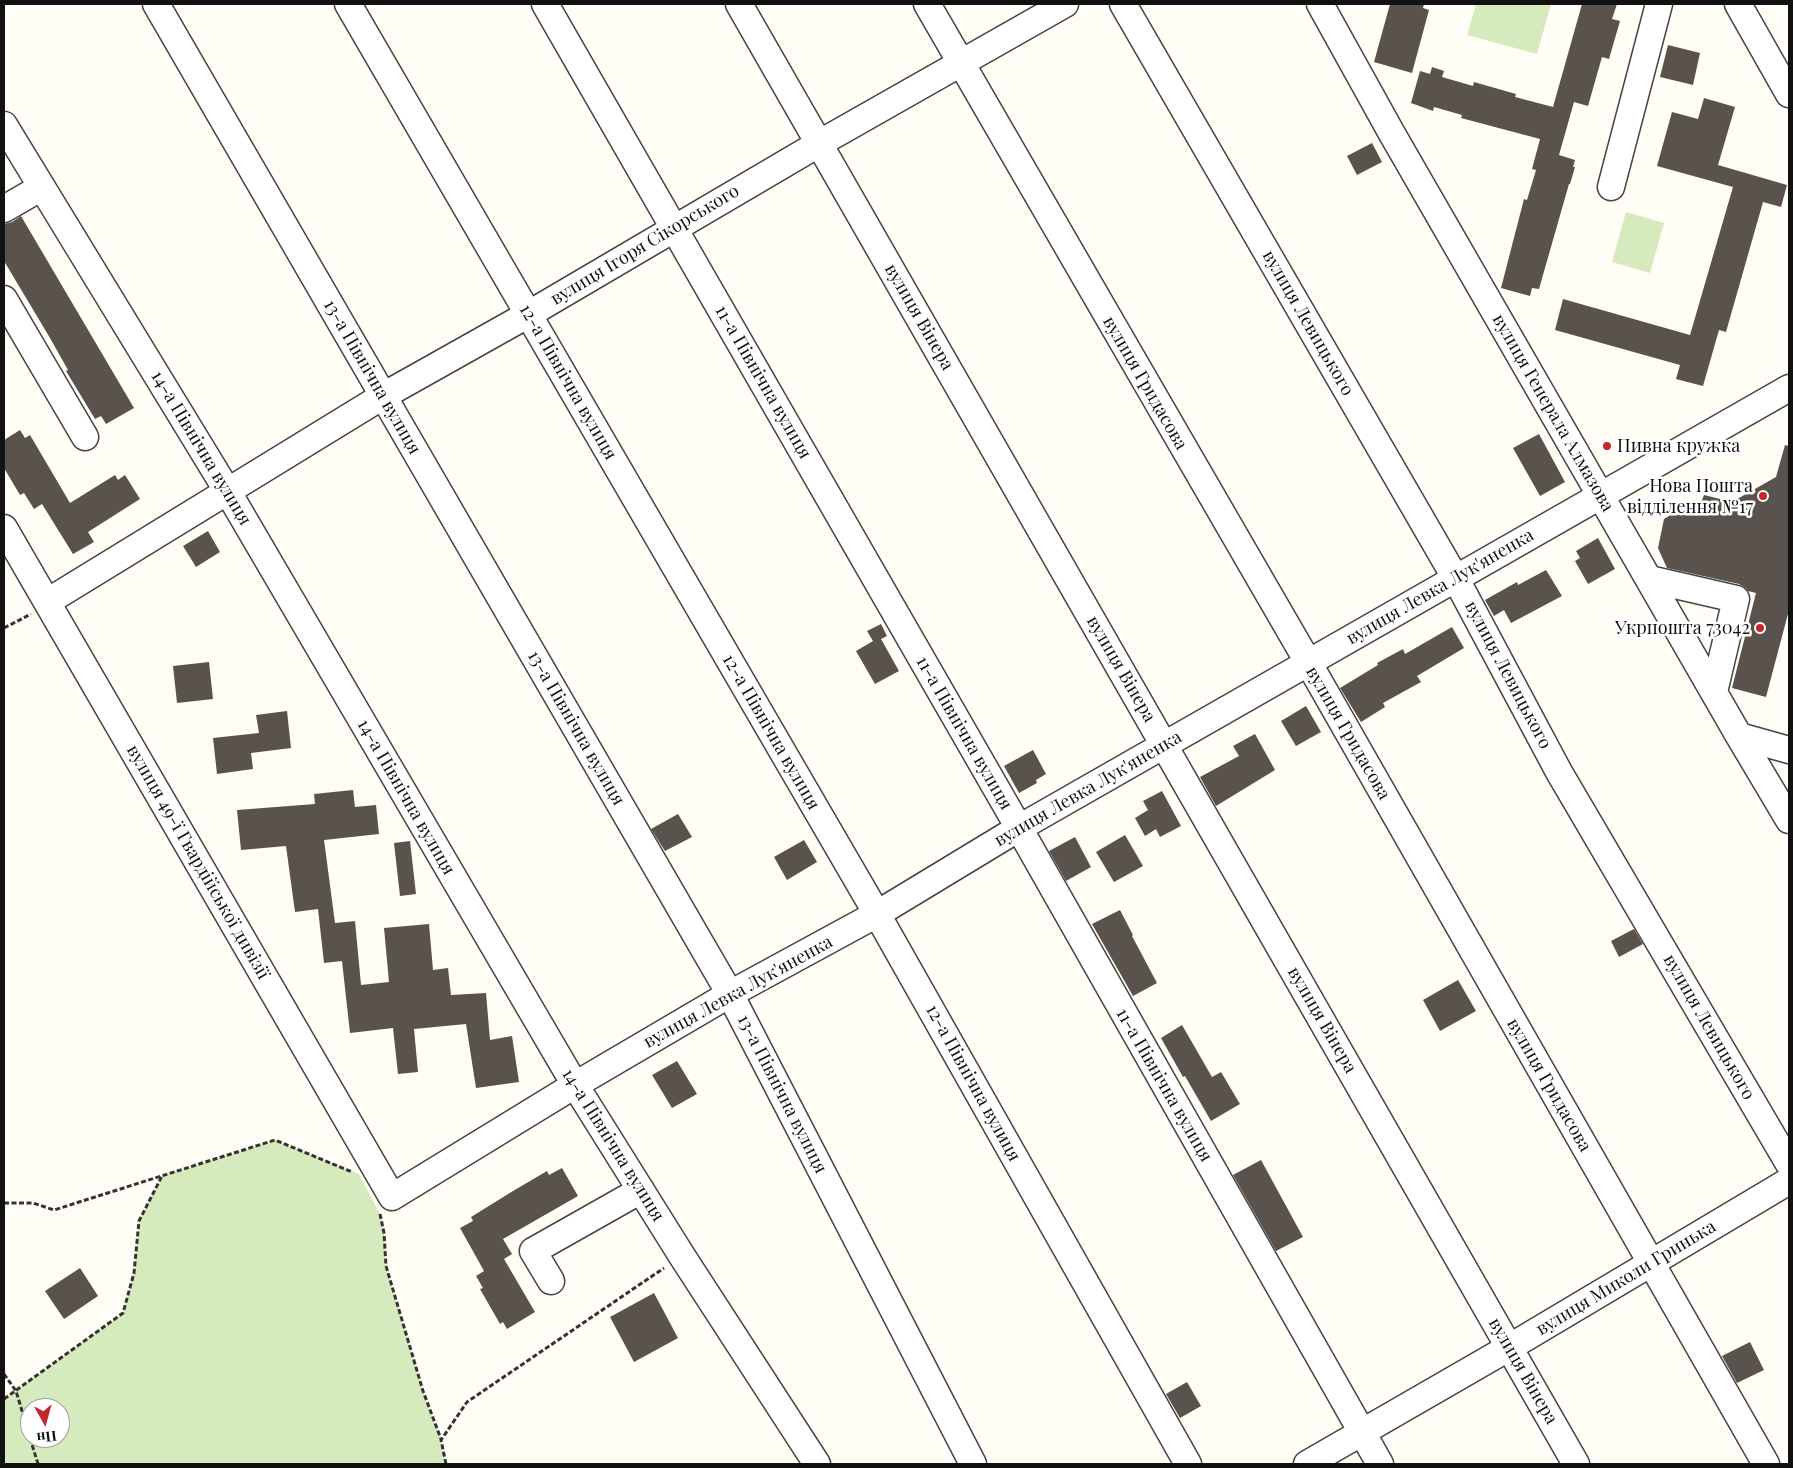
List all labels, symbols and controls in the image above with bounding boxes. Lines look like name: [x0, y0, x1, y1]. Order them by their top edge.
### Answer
street label: вулиця Ігоря Сікорського: [547, 180, 743, 310]
street label: вулиця Левицького: [1258, 246, 1358, 400]
street label: вулиця Вінера: [880, 260, 958, 374]
street label: 13-а Північна вулиця: [319, 296, 425, 458]
street label: 12-а Північна вулиця: [515, 300, 621, 464]
street label: 11-а Північна вулиця: [710, 301, 816, 463]
street label: вулиця Генерала Алмазова: [1487, 310, 1619, 516]
street label: вулиця Гридасова: [1098, 312, 1192, 454]
street label: 14-а Північна вулиця: [146, 367, 256, 529]
place label: Пивна кружка: [1617, 435, 1740, 457]
marker: Пивна кружка: [1601, 440, 1613, 452]
place label: Нова Пошта відділення №17: [1627, 475, 1753, 518]
marker: Нова Пошта відділення №17: [1757, 490, 1769, 502]
street label: вулиця Левка Лук'яненка: [1342, 524, 1538, 650]
street label: вулиця Левицького: [1460, 597, 1556, 753]
street label: вулиця Вінера: [1082, 612, 1160, 726]
place label: Укрпошта 73042: [1615, 617, 1750, 639]
marker: Укрпошта 73042: [1754, 622, 1766, 634]
street label: 13-а Північна вулиця: [523, 647, 629, 809]
street label: 12-а Північна вулиця: [718, 650, 824, 814]
street label: 11-а Північна вулиця: [911, 652, 1017, 814]
street label: вулиця Гридасова: [1301, 662, 1395, 804]
street label: 14-а Північна вулиця: [353, 715, 459, 879]
street label: вулиця Левка Лук'яненка: [990, 726, 1186, 852]
street label: вулиця 49-ї Гвардійської дивізії: [122, 741, 274, 983]
street label: вулиця Левка Лук'яненка: [640, 931, 836, 1053]
street label: вулиця Левицького: [1659, 950, 1759, 1104]
street label: вулиця Вінера: [1283, 963, 1361, 1077]
street label: 12-а Північна вулиця: [921, 1001, 1025, 1165]
street label: 11-а Північна вулиця: [1111, 1004, 1217, 1166]
street label: 13-а Північна вулиця: [733, 1011, 831, 1177]
street label: вулиця Гридасова: [1502, 1014, 1596, 1156]
street label: 14-а Північна вулиця: [557, 1065, 669, 1225]
street label: вулиця Миколи Гринька: [1532, 1216, 1720, 1340]
street label: вулиця Вінера: [1484, 1314, 1562, 1428]
north arrow: [20, 1398, 70, 1448]
text: Пн: [36, 1427, 58, 1448]

